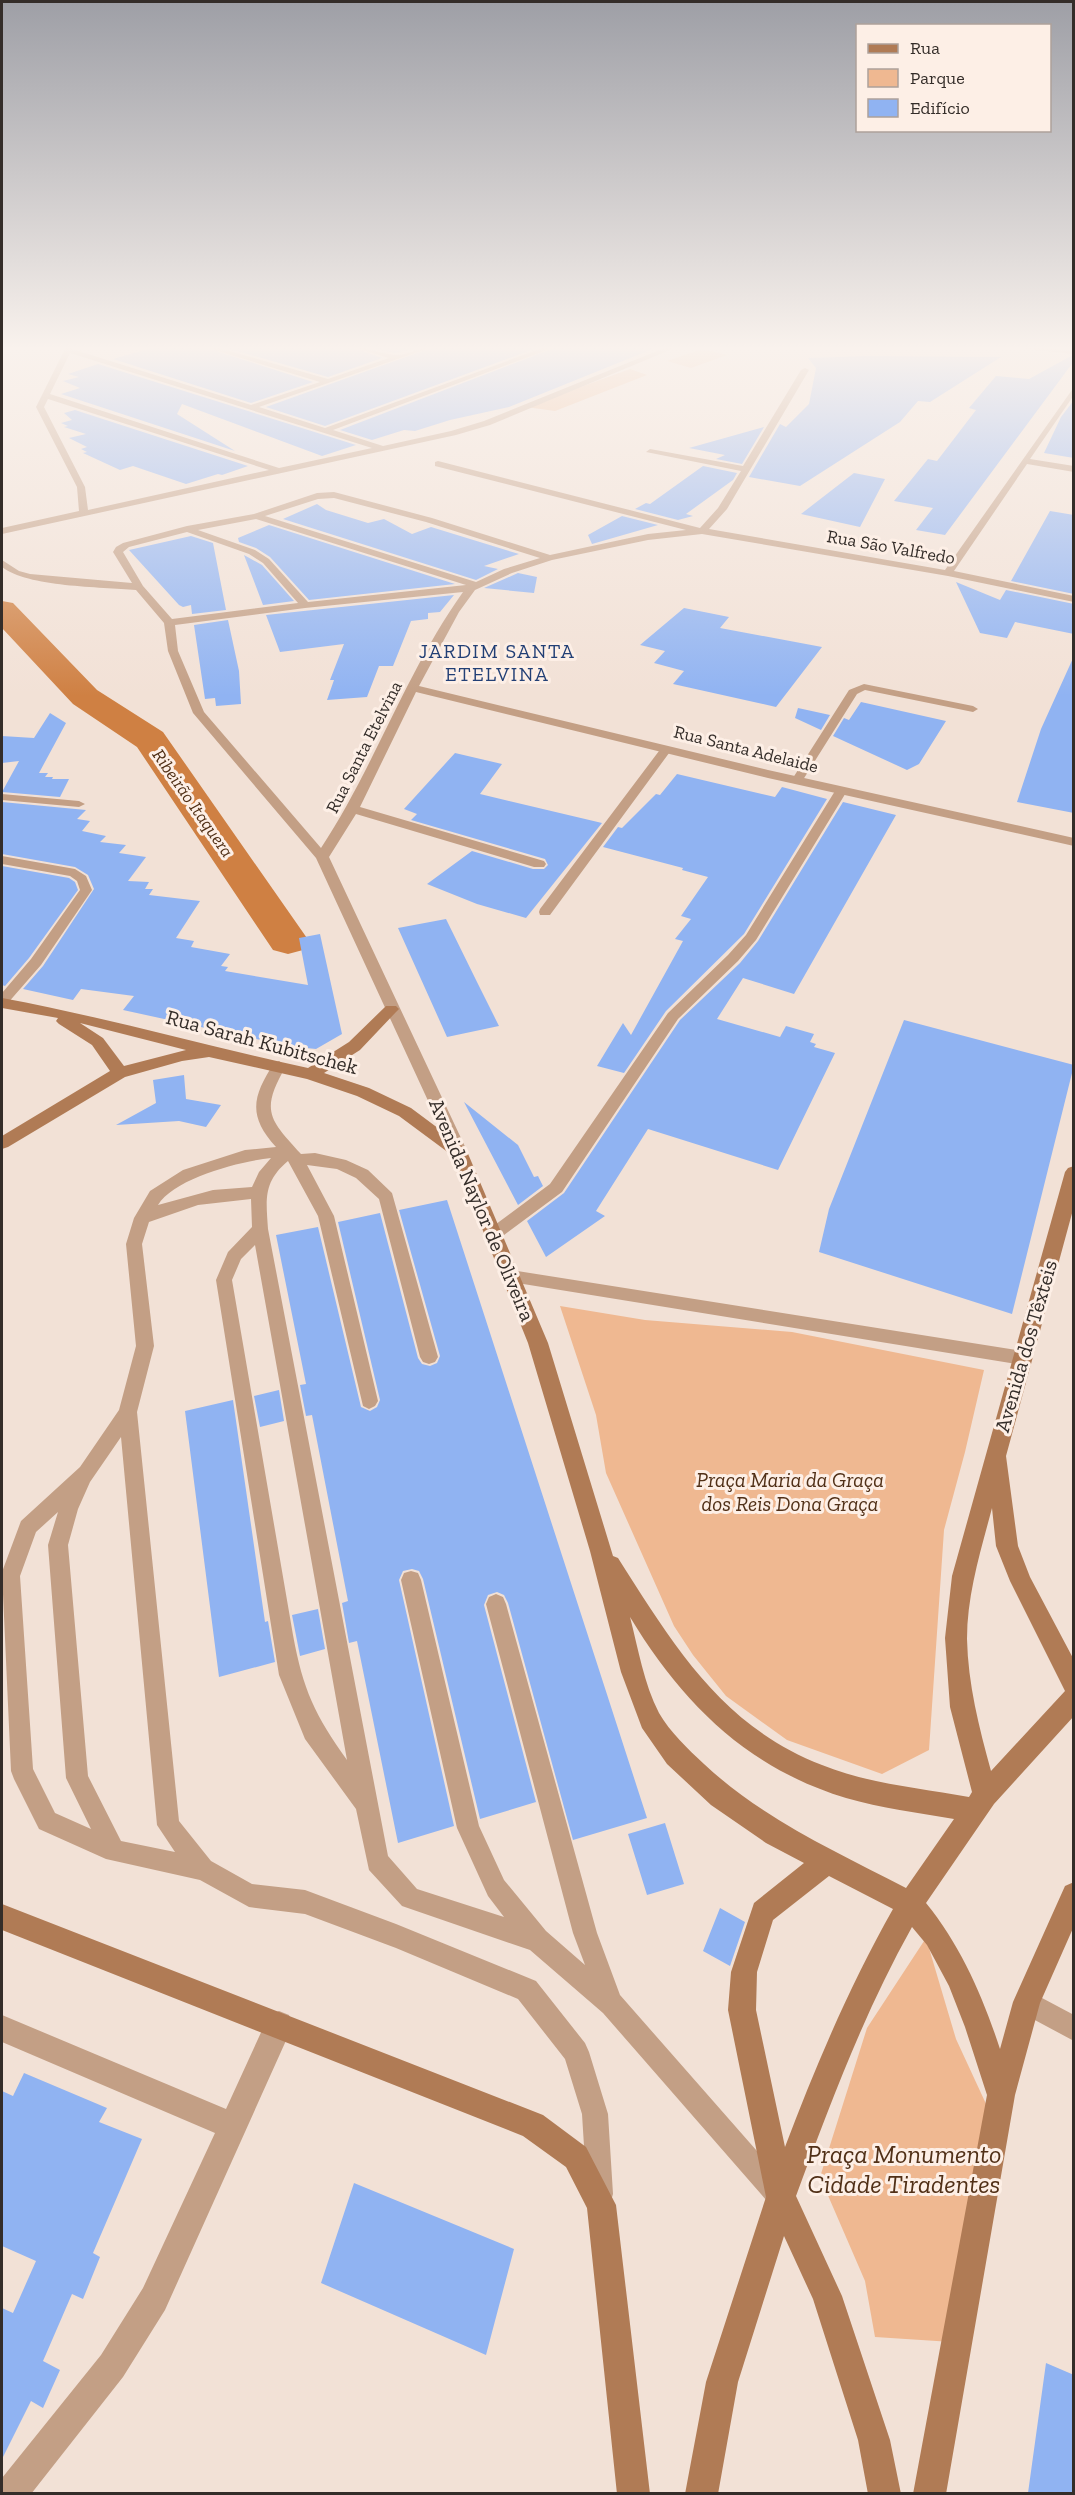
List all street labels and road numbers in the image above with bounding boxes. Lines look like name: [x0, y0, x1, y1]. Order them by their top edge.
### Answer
street label: Rua São Valfredo: [825, 525, 957, 569]
street label: Rua Santa Etelvina: [321, 677, 407, 817]
street label: Rua Santa Adelaide: [671, 720, 821, 778]
street label: Rua Sarah Kubitschek: [163, 1004, 361, 1079]
street label: Avenida Naylor de Oliveira: [424, 1095, 541, 1325]
street label: Avenida dos Têxteis: [989, 1257, 1062, 1435]

